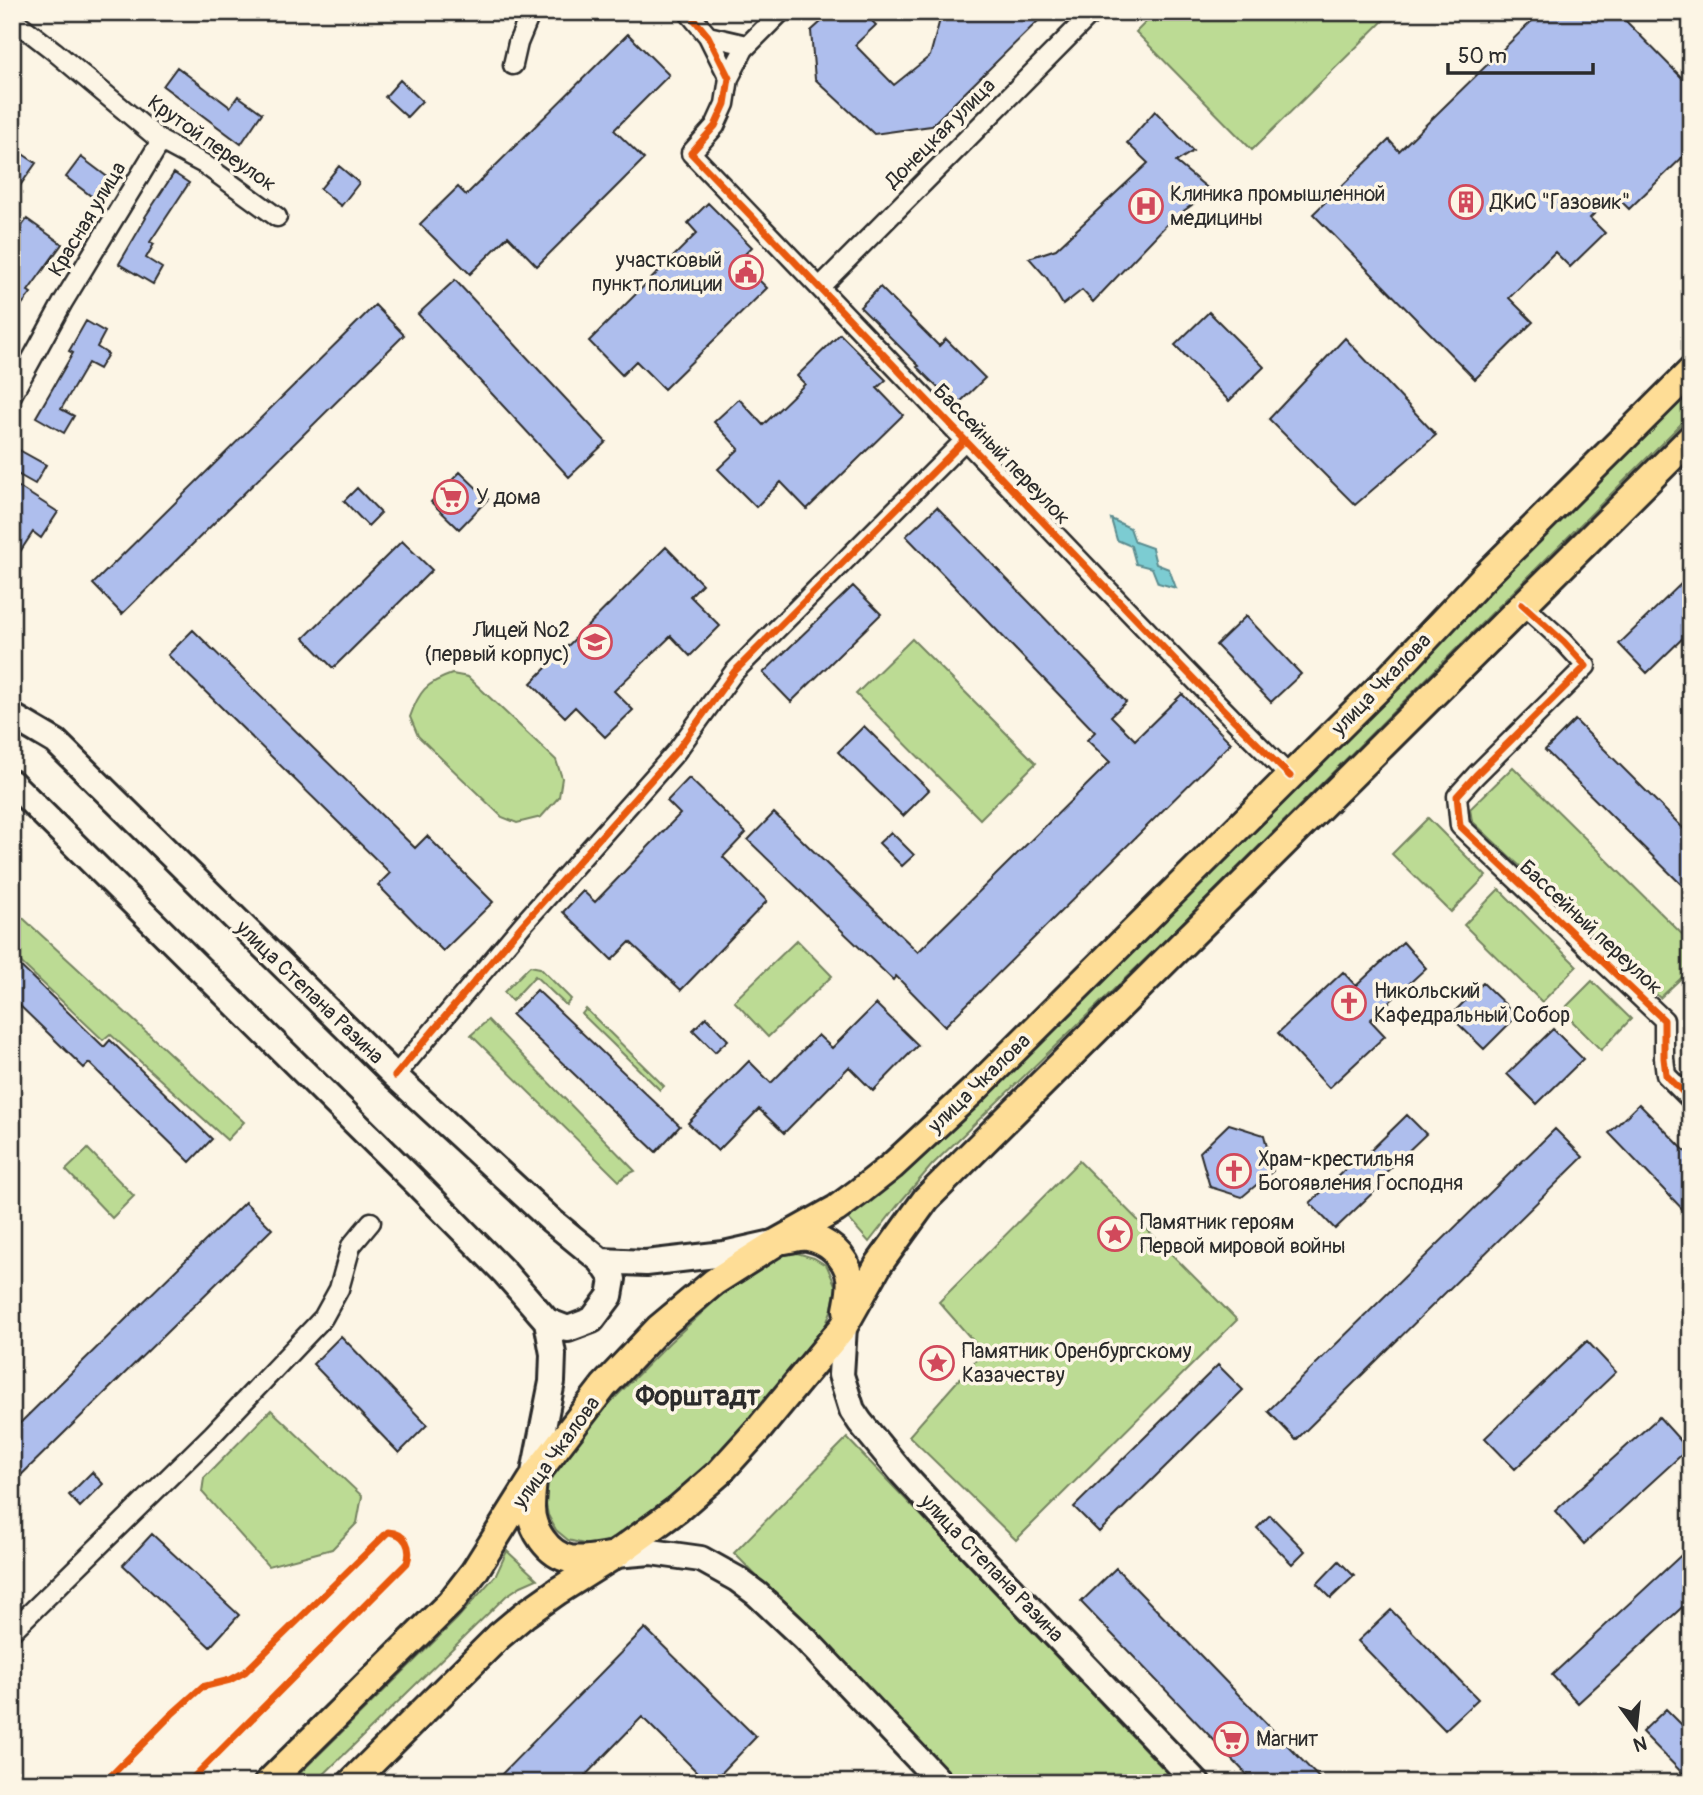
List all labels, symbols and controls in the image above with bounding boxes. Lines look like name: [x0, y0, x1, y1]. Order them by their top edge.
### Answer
scale bar: [1448, 32, 1593, 76]
text: 50 m: [1458, 43, 1507, 70]
street label: Донецкая улица: [879, 72, 1001, 195]
street label: Крутой переулок: [142, 89, 281, 198]
street label: Красная улица: [43, 157, 132, 282]
place label: Клиника промышленной медицины: [1170, 181, 1385, 232]
building icon: ДКиC "Газовик": [1447, 183, 1485, 221]
hospital icon: Клиника промышленной медицины: [1127, 187, 1165, 225]
place label: ДКиC "Газовик": [1489, 189, 1630, 216]
place label: участковый пункт полиции: [592, 247, 722, 298]
public building icon: участковый пункт полиции: [727, 253, 765, 291]
street label: Бассейный переулок: [927, 378, 1076, 531]
supermarket icon: У дома: [432, 478, 470, 516]
place label: У дома: [476, 484, 541, 511]
place label: Лицей №2 (первый корпус): [424, 617, 570, 668]
school or university icon: Лицей №2 (первый корпус): [576, 623, 614, 661]
street label: улица Чкалова: [1325, 627, 1437, 742]
street label: Бассейный переулок: [1513, 854, 1668, 1001]
street label: улица Степана Разина: [229, 914, 389, 1070]
place label: Никольский Кафедральный Собор: [1374, 978, 1570, 1029]
church icon: Никольский Кафедральный Собор: [1330, 984, 1368, 1022]
street label: улица Чкалова: [922, 1028, 1036, 1140]
place label: Храм-крестильня Богоявления Господня: [1258, 1146, 1463, 1197]
church icon: Храм-крестильня Богоявления Господня: [1215, 1152, 1253, 1190]
place label: Памятник героям Первой мировой войны: [1140, 1209, 1345, 1260]
place icon: Памятник героям Первой мировой войны: [1096, 1215, 1134, 1253]
place label: Памятник Оренбургскому Казачеству: [962, 1338, 1192, 1389]
place icon: Памятник Оренбургскому Казачеству: [918, 1344, 956, 1382]
district label: Форштадт: [635, 1379, 761, 1414]
street label: улица Чкалова: [506, 1391, 606, 1515]
street label: улица Степана Разина: [913, 1488, 1069, 1648]
north arrow: [1602, 1694, 1672, 1764]
supermarket icon: Магнит: [1212, 1720, 1250, 1758]
place label: Магнит: [1256, 1726, 1319, 1753]
text: N: [1631, 1730, 1649, 1757]

